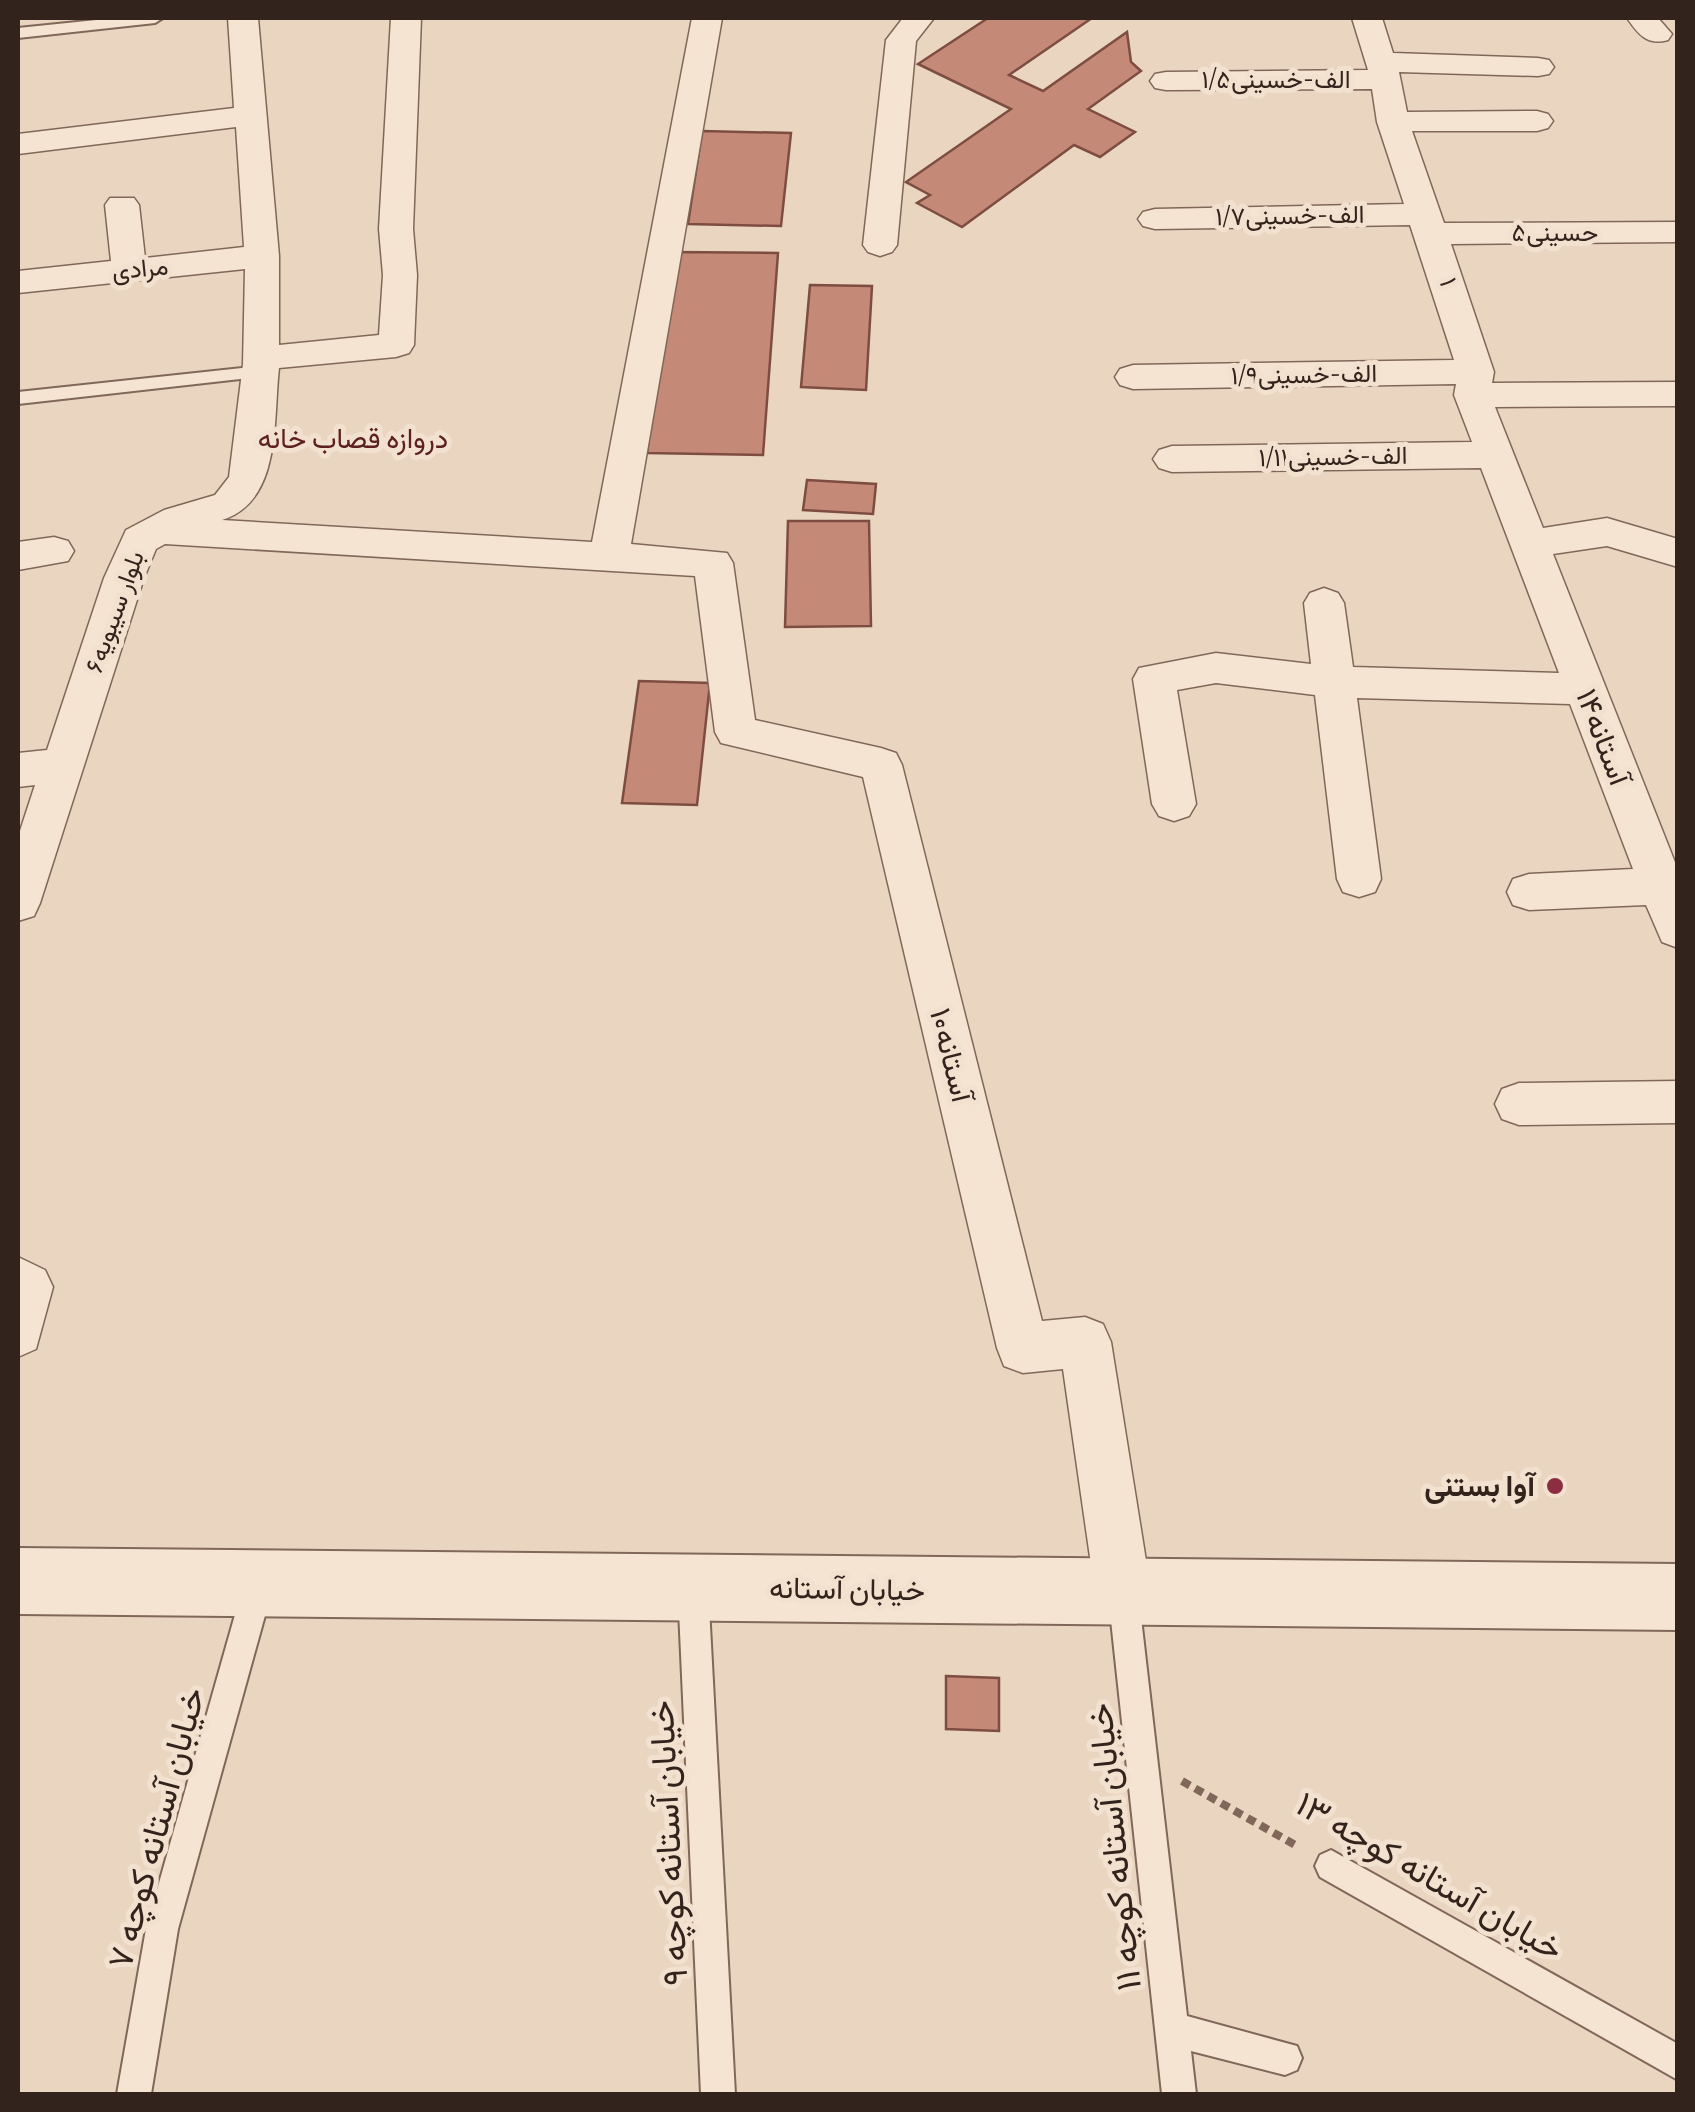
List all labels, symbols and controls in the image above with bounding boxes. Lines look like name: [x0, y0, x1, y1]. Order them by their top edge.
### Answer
street label: الف-خسینی۱/۵: [1201, 65, 1351, 95]
street label: الف-خسینی۱/۷: [1215, 200, 1365, 232]
street label: حسینی۵: [1512, 218, 1598, 248]
street label: مرادی: [110, 251, 170, 287]
street label: ۱: [1433, 274, 1463, 290]
street label: الف-خسینی۱/۹: [1231, 359, 1377, 391]
district label: دروازه قصاب خانه: [258, 422, 448, 456]
street label: الف-خسینی۱/۱۱: [1258, 441, 1408, 473]
street label: ۶بلوار سیبویه: [79, 547, 151, 677]
street label: آستانه۱۴: [1568, 684, 1638, 792]
street label: آستانه۱۰: [922, 1004, 980, 1108]
place label: آوا بستنی: [1424, 1468, 1537, 1504]
marker: آوا بستنی: [1544, 1475, 1566, 1497]
street label: خیابان آستانه: [769, 1570, 925, 1608]
street label: خیابان آستانه کوچه ۷: [98, 1683, 217, 1974]
street label: خیابان آستانه کوچه ۹: [640, 1699, 699, 1987]
street label: خیابان آستانه کوچه ۱۱: [1078, 1701, 1153, 1993]
street label: خیابان آستانه کوچه ۱۳: [1287, 1782, 1571, 1972]

